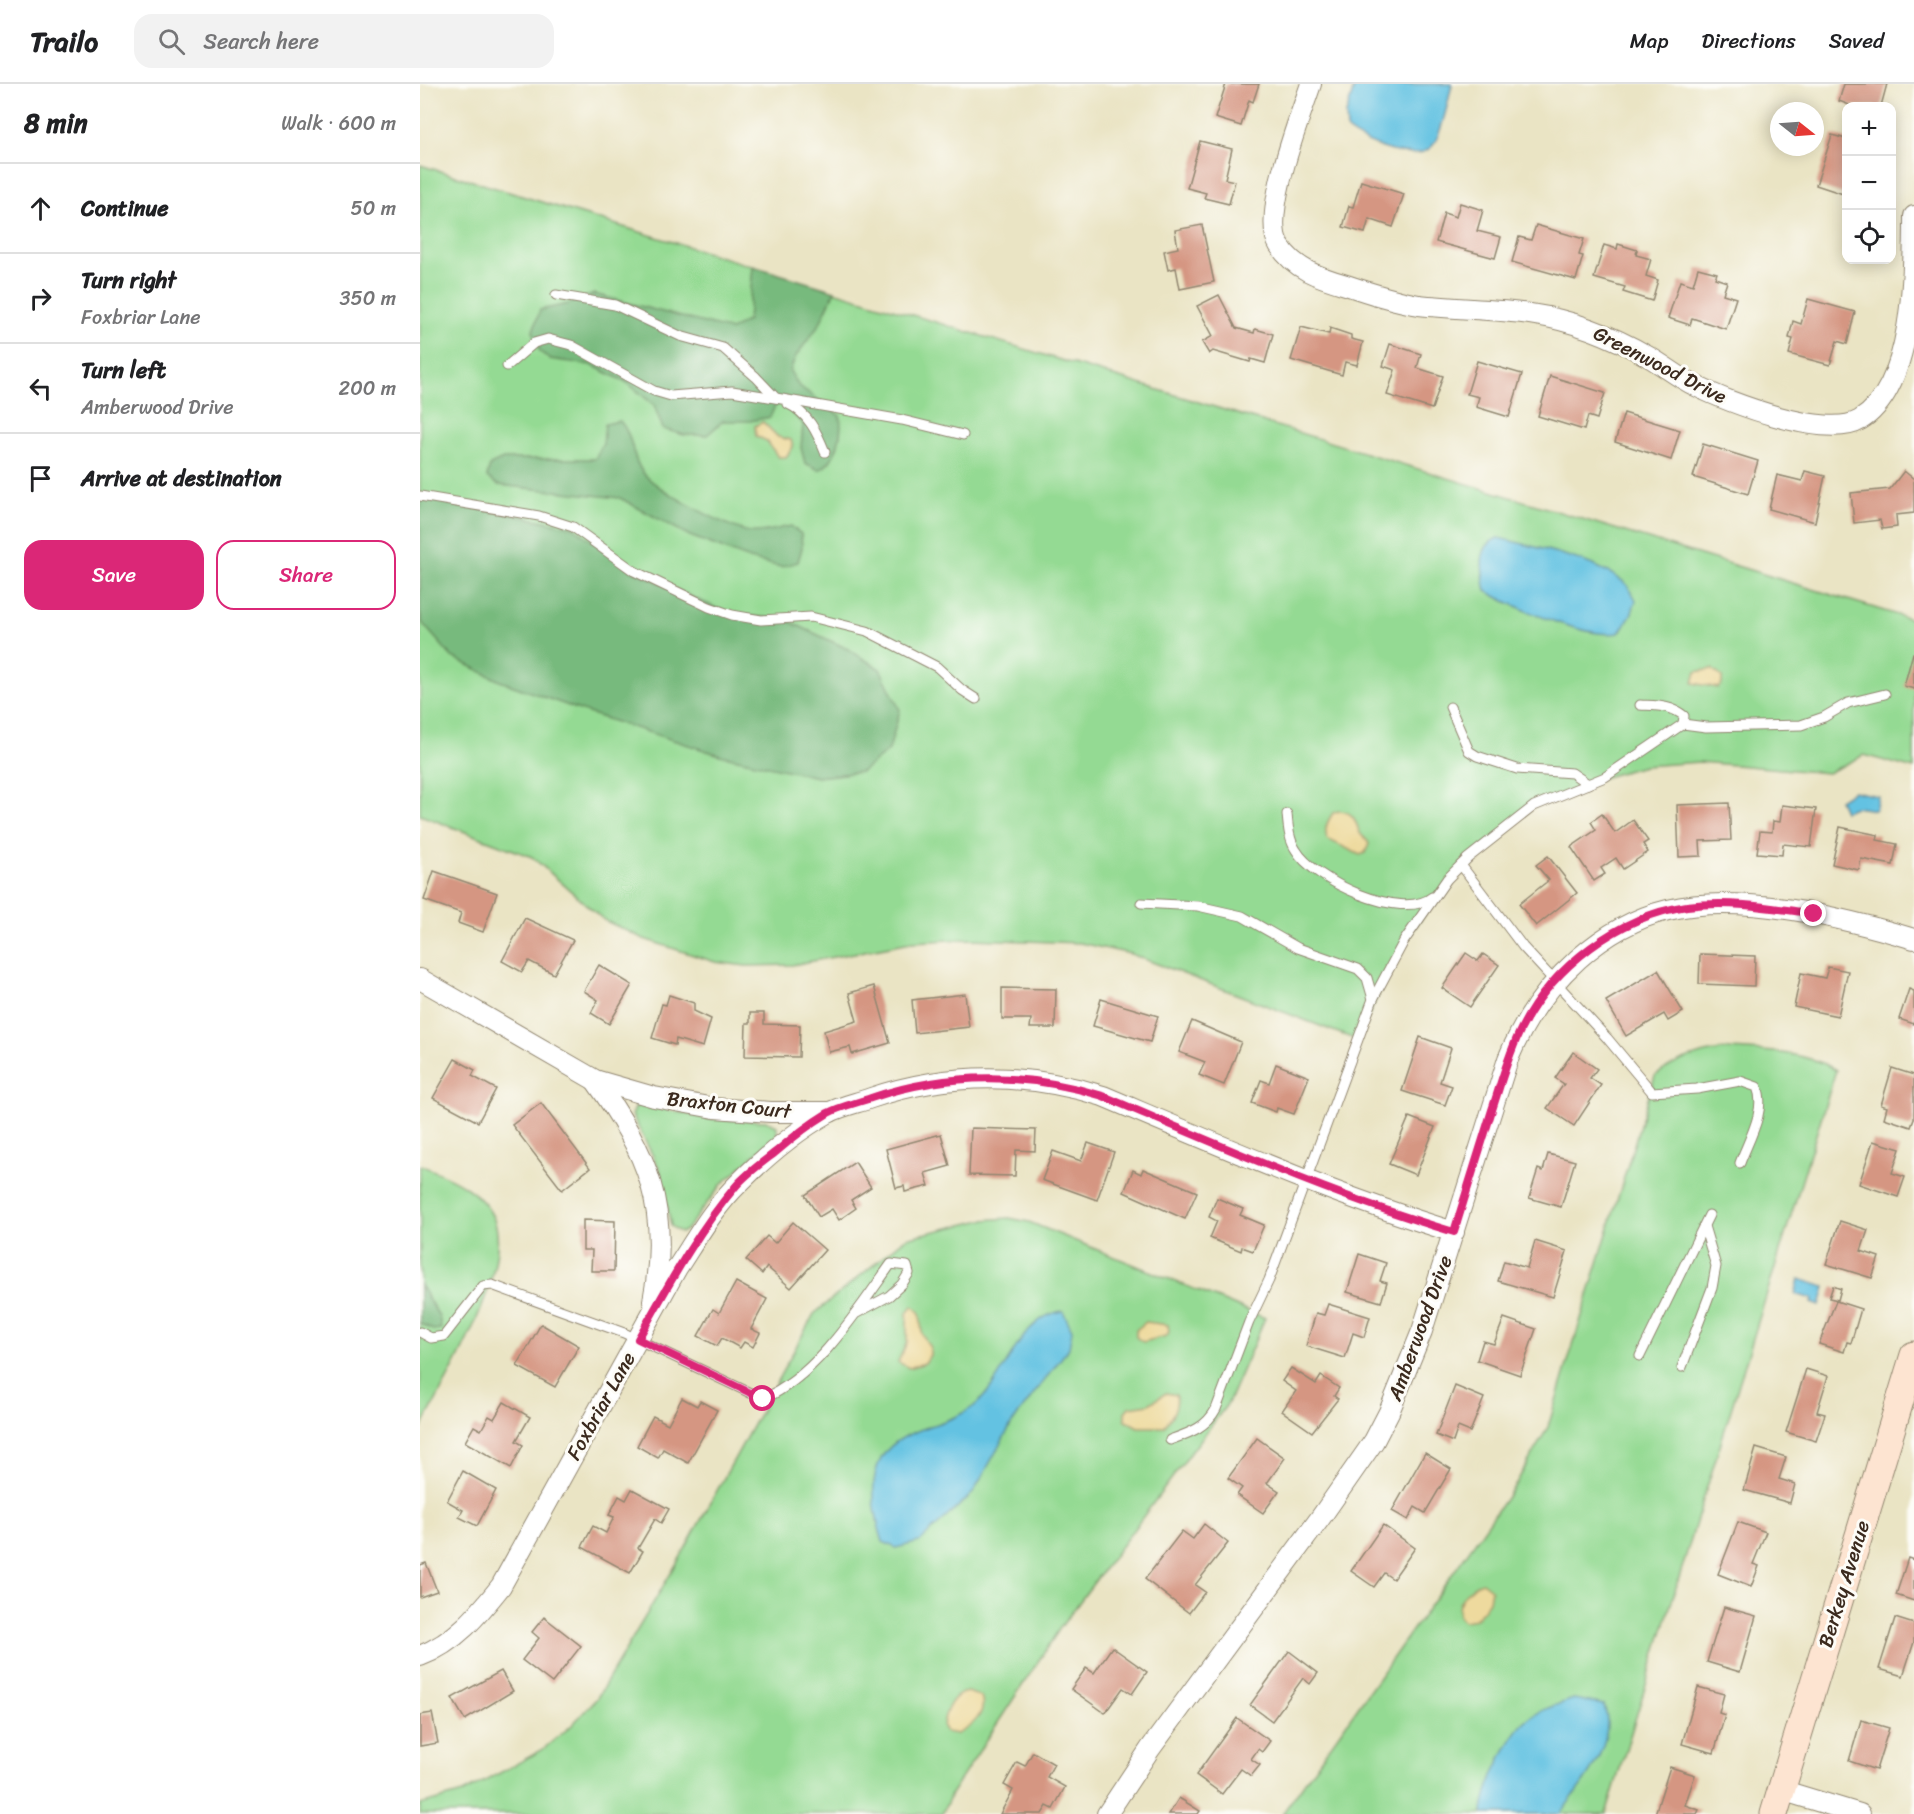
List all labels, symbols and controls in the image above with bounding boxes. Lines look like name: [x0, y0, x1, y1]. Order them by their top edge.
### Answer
search box: [134, 14, 554, 68]
text: Trailo: [30, 17, 98, 66]
text: Search here: [203, 22, 319, 61]
text: Map: [1630, 22, 1668, 60]
text: Directions: [1701, 22, 1796, 60]
text: Saved: [1829, 22, 1884, 60]
icon: search: [155, 25, 188, 58]
text: 8 min: [24, 100, 88, 146]
north arrow: [1770, 102, 1824, 156]
map controls: [1842, 102, 1896, 264]
button: +: [1842, 102, 1896, 156]
text: Walk · 600 m: [281, 106, 396, 141]
button: −: [1842, 156, 1896, 210]
text: Continue: [81, 189, 169, 228]
text: 50 m: [351, 191, 396, 226]
icon: ahead: [24, 192, 57, 225]
button: locate: [1842, 210, 1896, 264]
text: Turn right: [81, 261, 176, 300]
text: 350 m: [340, 281, 396, 316]
icon: right: [24, 282, 57, 315]
text: Foxbriar Lane: [81, 300, 200, 335]
street label: Greenwood Drive: [1587, 316, 1733, 414]
text: Turn left: [81, 351, 166, 390]
text: 200 m: [339, 371, 396, 406]
icon: left: [24, 372, 57, 405]
text: Amberwood Drive: [81, 390, 234, 425]
text: Arrive at destination: [81, 459, 282, 498]
icon: arrive: [24, 462, 57, 495]
button: Save: [24, 540, 204, 610]
button: Share: [216, 540, 396, 610]
route end: [1800, 900, 1826, 926]
street label: Braxton Court: [665, 1081, 794, 1129]
street label: Amberwood Drive: [1377, 1250, 1463, 1407]
street label: Foxbriar Lane: [557, 1345, 645, 1467]
route start: [749, 1385, 775, 1411]
street label: Berkey Avenue: [1808, 1516, 1880, 1652]

